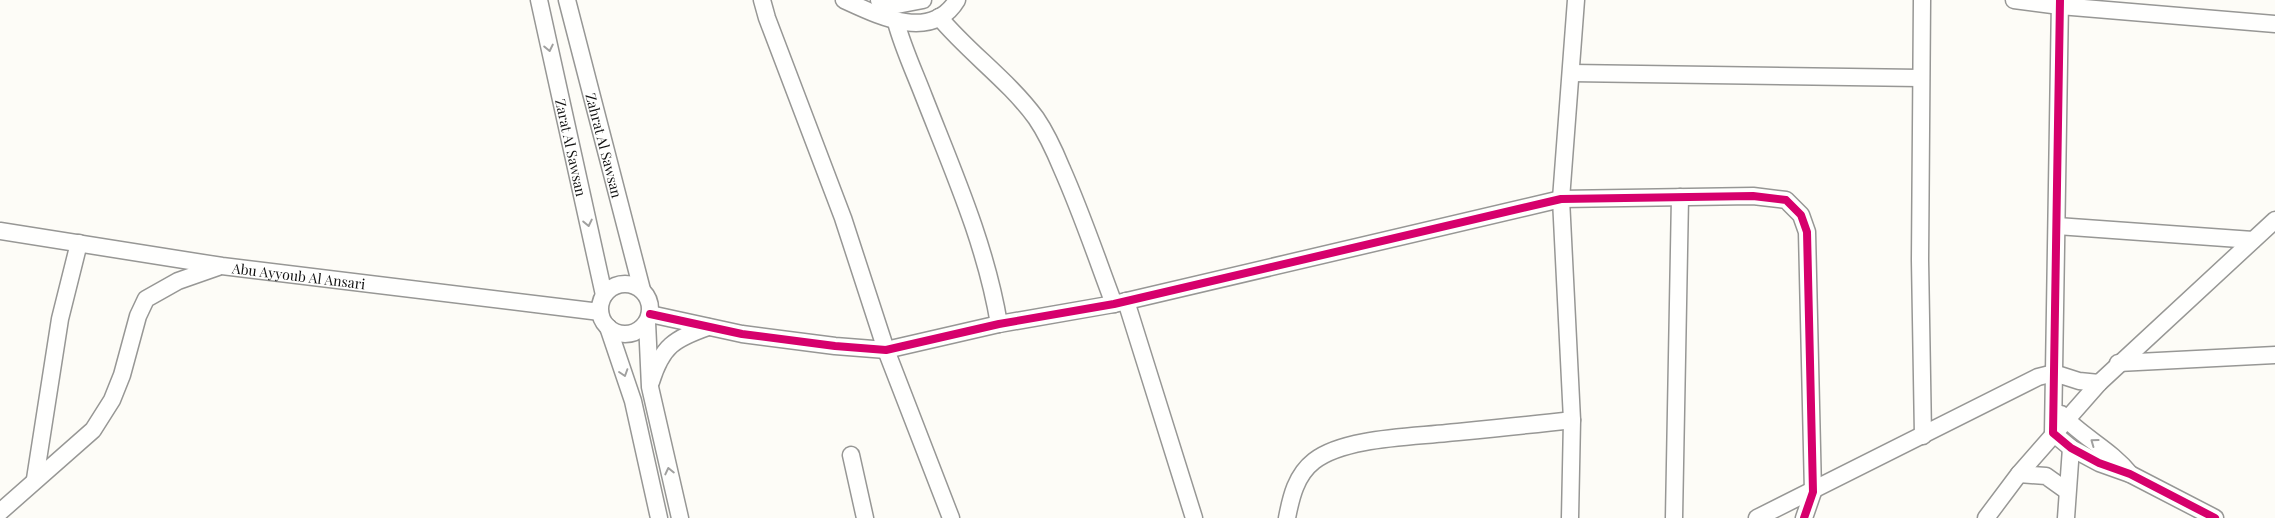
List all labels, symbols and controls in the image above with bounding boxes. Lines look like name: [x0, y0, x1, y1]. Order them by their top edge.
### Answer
one-way arrow: [543, 43, 554, 52]
street label: Zahrat Al Sawsan: [582, 91, 627, 200]
street label: Zarat Al Sawsan: [552, 97, 592, 199]
one-way arrow: [582, 219, 593, 228]
street label: Abu Ayyoub Al Ansari: [230, 258, 366, 293]
one-way arrow: [618, 369, 628, 377]
one-way arrow: [2090, 439, 2100, 448]
one-way arrow: [664, 466, 675, 475]

